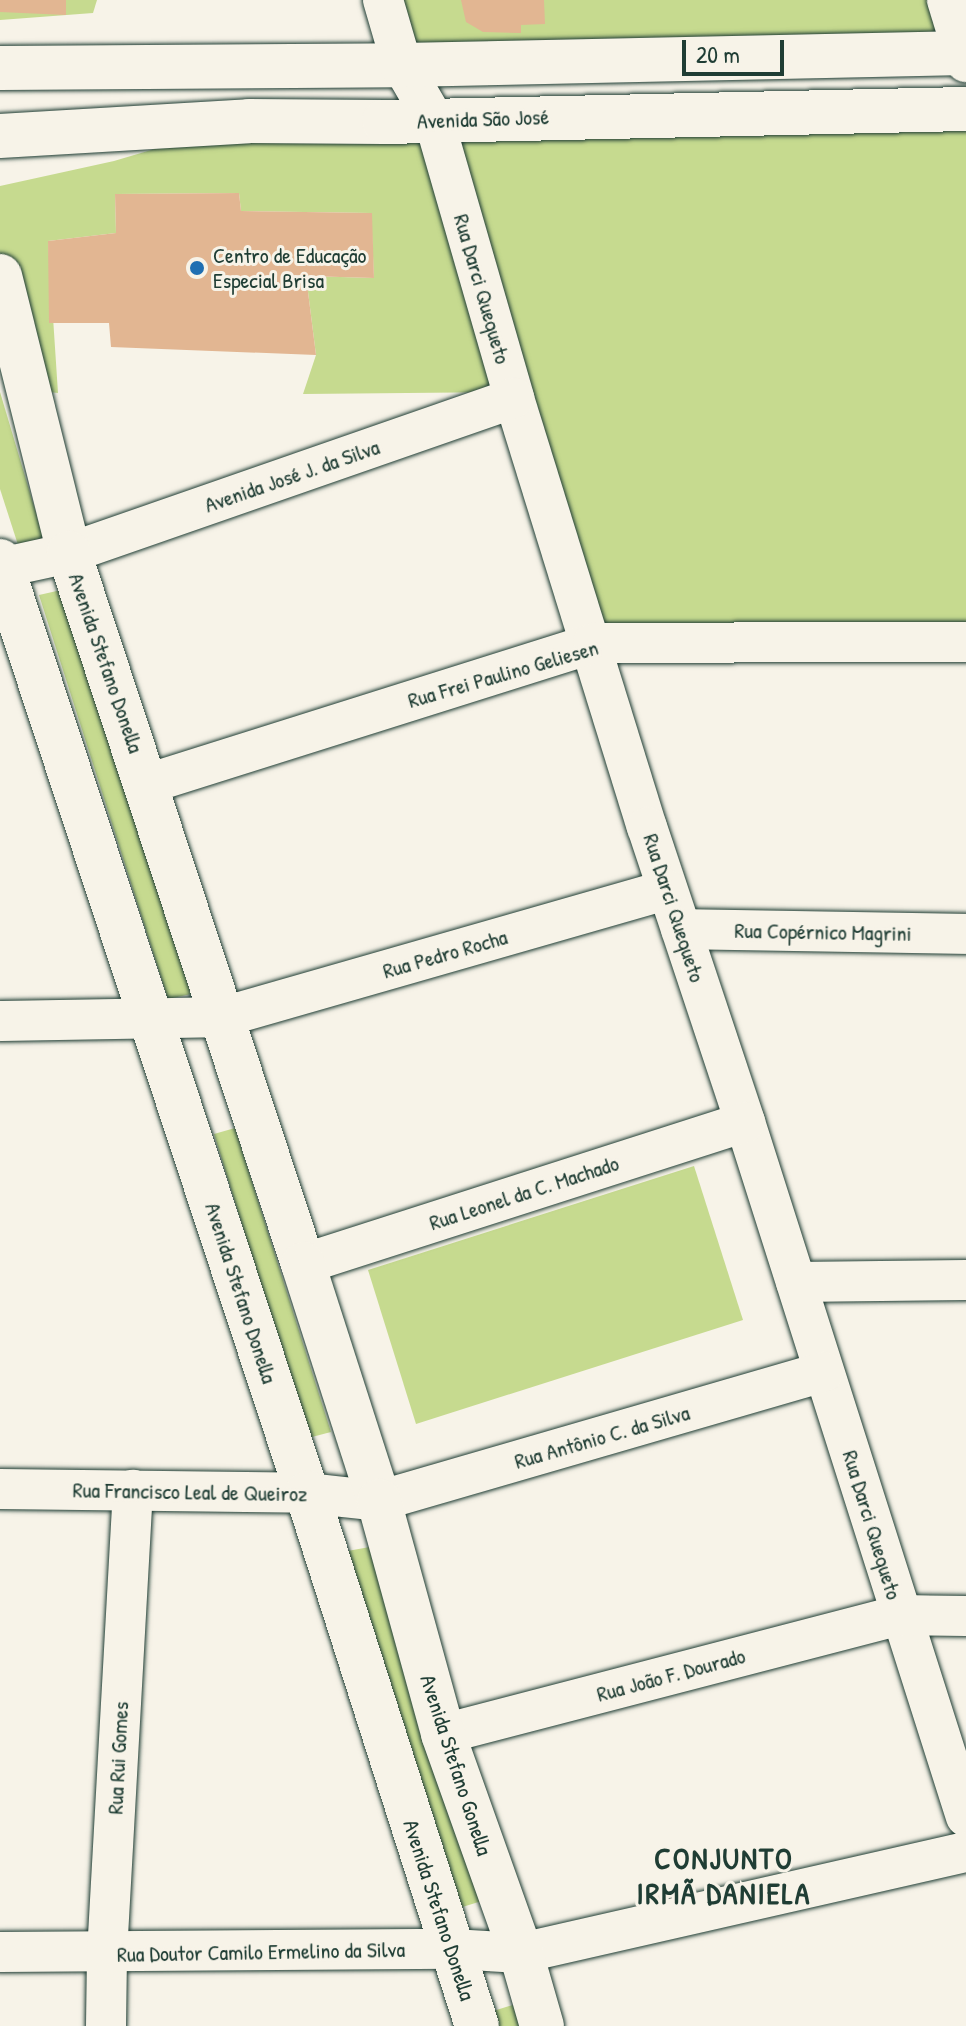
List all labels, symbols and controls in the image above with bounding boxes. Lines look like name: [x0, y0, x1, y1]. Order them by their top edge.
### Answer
scale bar: [686, 24, 788, 74]
text: 20 m: [696, 38, 740, 70]
street label: Avenida São José: [416, 103, 550, 135]
street label: Rua Darci Quequeto: [448, 211, 516, 367]
place label: Centro de Educação Especial Brisa: [213, 242, 366, 294]
marker: Centro de Educação Especial Brisa: [188, 259, 206, 277]
street label: Avenida José J. da Silva: [201, 434, 383, 518]
street label: Avenida Stefano Donella: [63, 570, 149, 756]
street label: Rua Frei Paulino Geliesen: [405, 634, 601, 714]
street label: Rua Darci Quequeto: [638, 830, 710, 986]
street label: Rua Copérnico Magrini: [734, 917, 912, 947]
street label: Rua Pedro Rocha: [380, 924, 510, 984]
street label: Rua Leonel da C. Machado: [426, 1150, 622, 1236]
street label: Avenida Stefano Donella: [199, 1199, 283, 1387]
street label: Rua Antônio C. da Silva: [511, 1399, 693, 1475]
street label: Rua Darci Quequeto: [837, 1447, 907, 1603]
street label: Rua Francisco Leal de Queiroz: [72, 1477, 308, 1507]
street label: Rua João F. Dourado: [594, 1642, 748, 1708]
street label: Avenida Stefano Gonella: [414, 1671, 498, 1859]
street label: Rua Rui Gomes: [102, 1701, 134, 1815]
street label: Avenida Stefano Donella: [397, 1816, 481, 2004]
district label: CONJUNTO IRMÃ DANIELA: [636, 1840, 812, 1910]
street label: Rua Doutor Camilo Ermelino da Silva: [117, 1936, 405, 1968]

